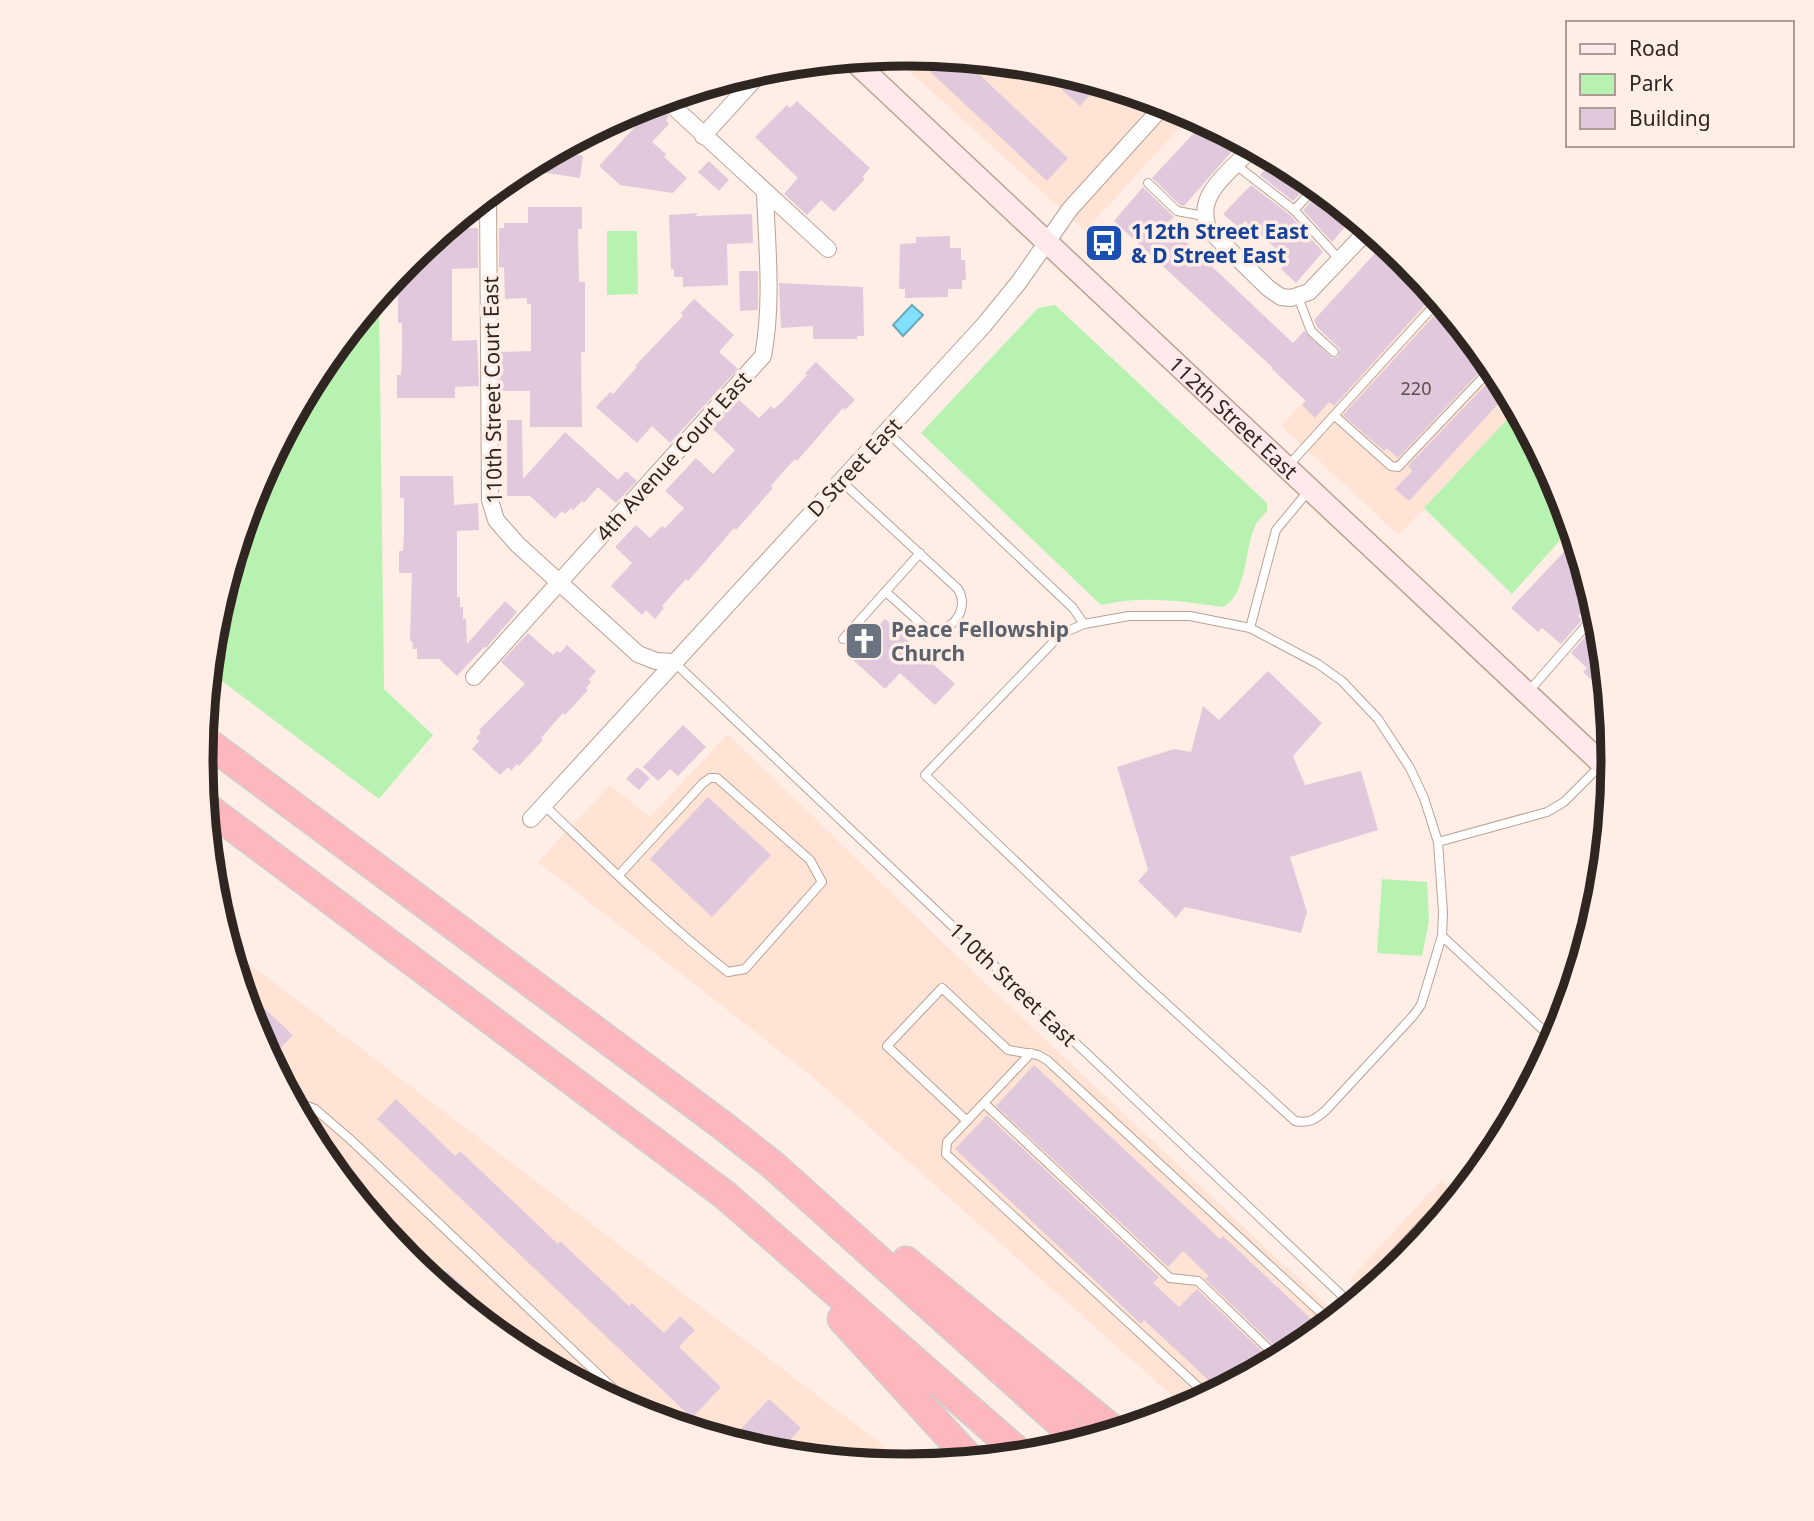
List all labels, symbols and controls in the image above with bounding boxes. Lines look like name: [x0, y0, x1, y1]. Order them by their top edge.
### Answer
legend: [1566, 21, 1793, 147]
text: Road: [1629, 34, 1679, 62]
text: Park: [1629, 69, 1674, 97]
text: Building: [1629, 104, 1711, 132]
place label: 112th Street East & D Street East: [1131, 217, 1309, 269]
bus stop icon: 112th Street East & D Street East: [1083, 222, 1125, 264]
street label: 110th Street Court East: [476, 275, 508, 504]
street label: 112th Street East: [1163, 350, 1304, 485]
street label: 4th Avenue Court East: [589, 365, 757, 547]
house number: 220: [1401, 376, 1431, 400]
street label: D Street East: [801, 411, 907, 523]
place label: Peace Fellowship Church: [891, 615, 1069, 667]
church icon: Peace Fellowship Church: [843, 620, 885, 662]
street label: 110th Street East: [943, 916, 1083, 1052]

